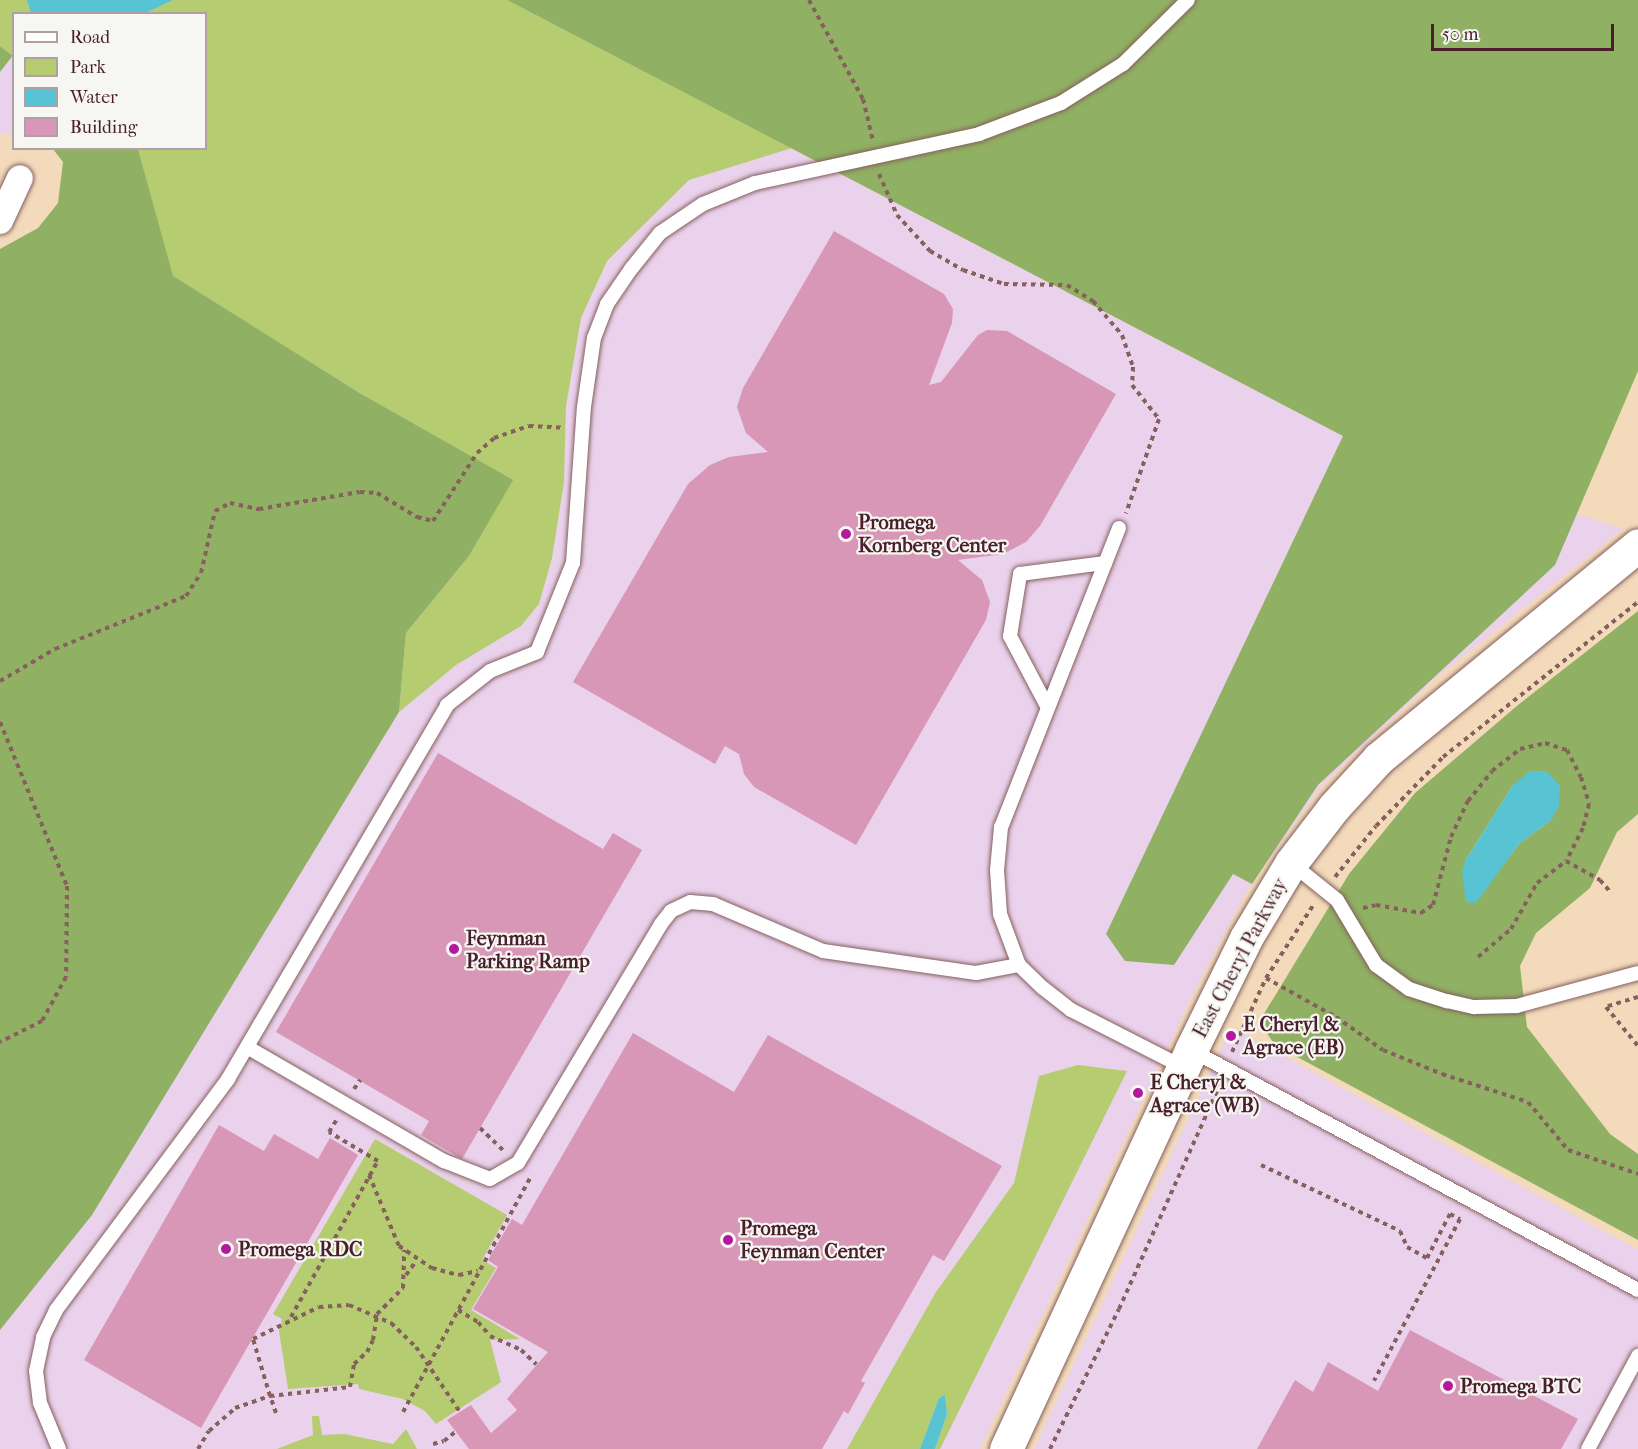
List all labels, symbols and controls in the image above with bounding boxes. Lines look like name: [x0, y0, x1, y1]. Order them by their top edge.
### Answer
legend: [12, 12, 207, 150]
scale bar: [1434, 12, 1617, 50]
text: 50 m: [1442, 24, 1478, 45]
text: Road: [70, 27, 110, 48]
text: Park: [70, 57, 106, 78]
text: Water: [70, 87, 118, 108]
text: Building: [70, 117, 137, 138]
place label: Promega Kornberg Center: [858, 510, 1006, 557]
marker: Promega Kornberg Center: [839, 527, 853, 541]
street label: East Cheryl Parkway: [1188, 874, 1292, 1042]
place label: Feynman Parking Ramp: [466, 926, 590, 973]
marker: Feynman Parking Ramp: [447, 942, 461, 956]
place label: E Cheryl & Agrace (EB): [1243, 1012, 1344, 1059]
marker: E Cheryl & Agrace (EB): [1224, 1029, 1238, 1043]
place label: E Cheryl & Agrace (WB): [1150, 1070, 1259, 1117]
marker: E Cheryl & Agrace (WB): [1131, 1086, 1145, 1100]
place label: Promega Feynman Center: [740, 1216, 885, 1263]
marker: Promega Feynman Center: [721, 1233, 735, 1247]
place label: Promega RDC: [238, 1237, 362, 1261]
marker: Promega RDC: [219, 1242, 233, 1256]
place label: Promega BTC: [1460, 1374, 1581, 1398]
marker: Promega BTC: [1441, 1379, 1455, 1393]

